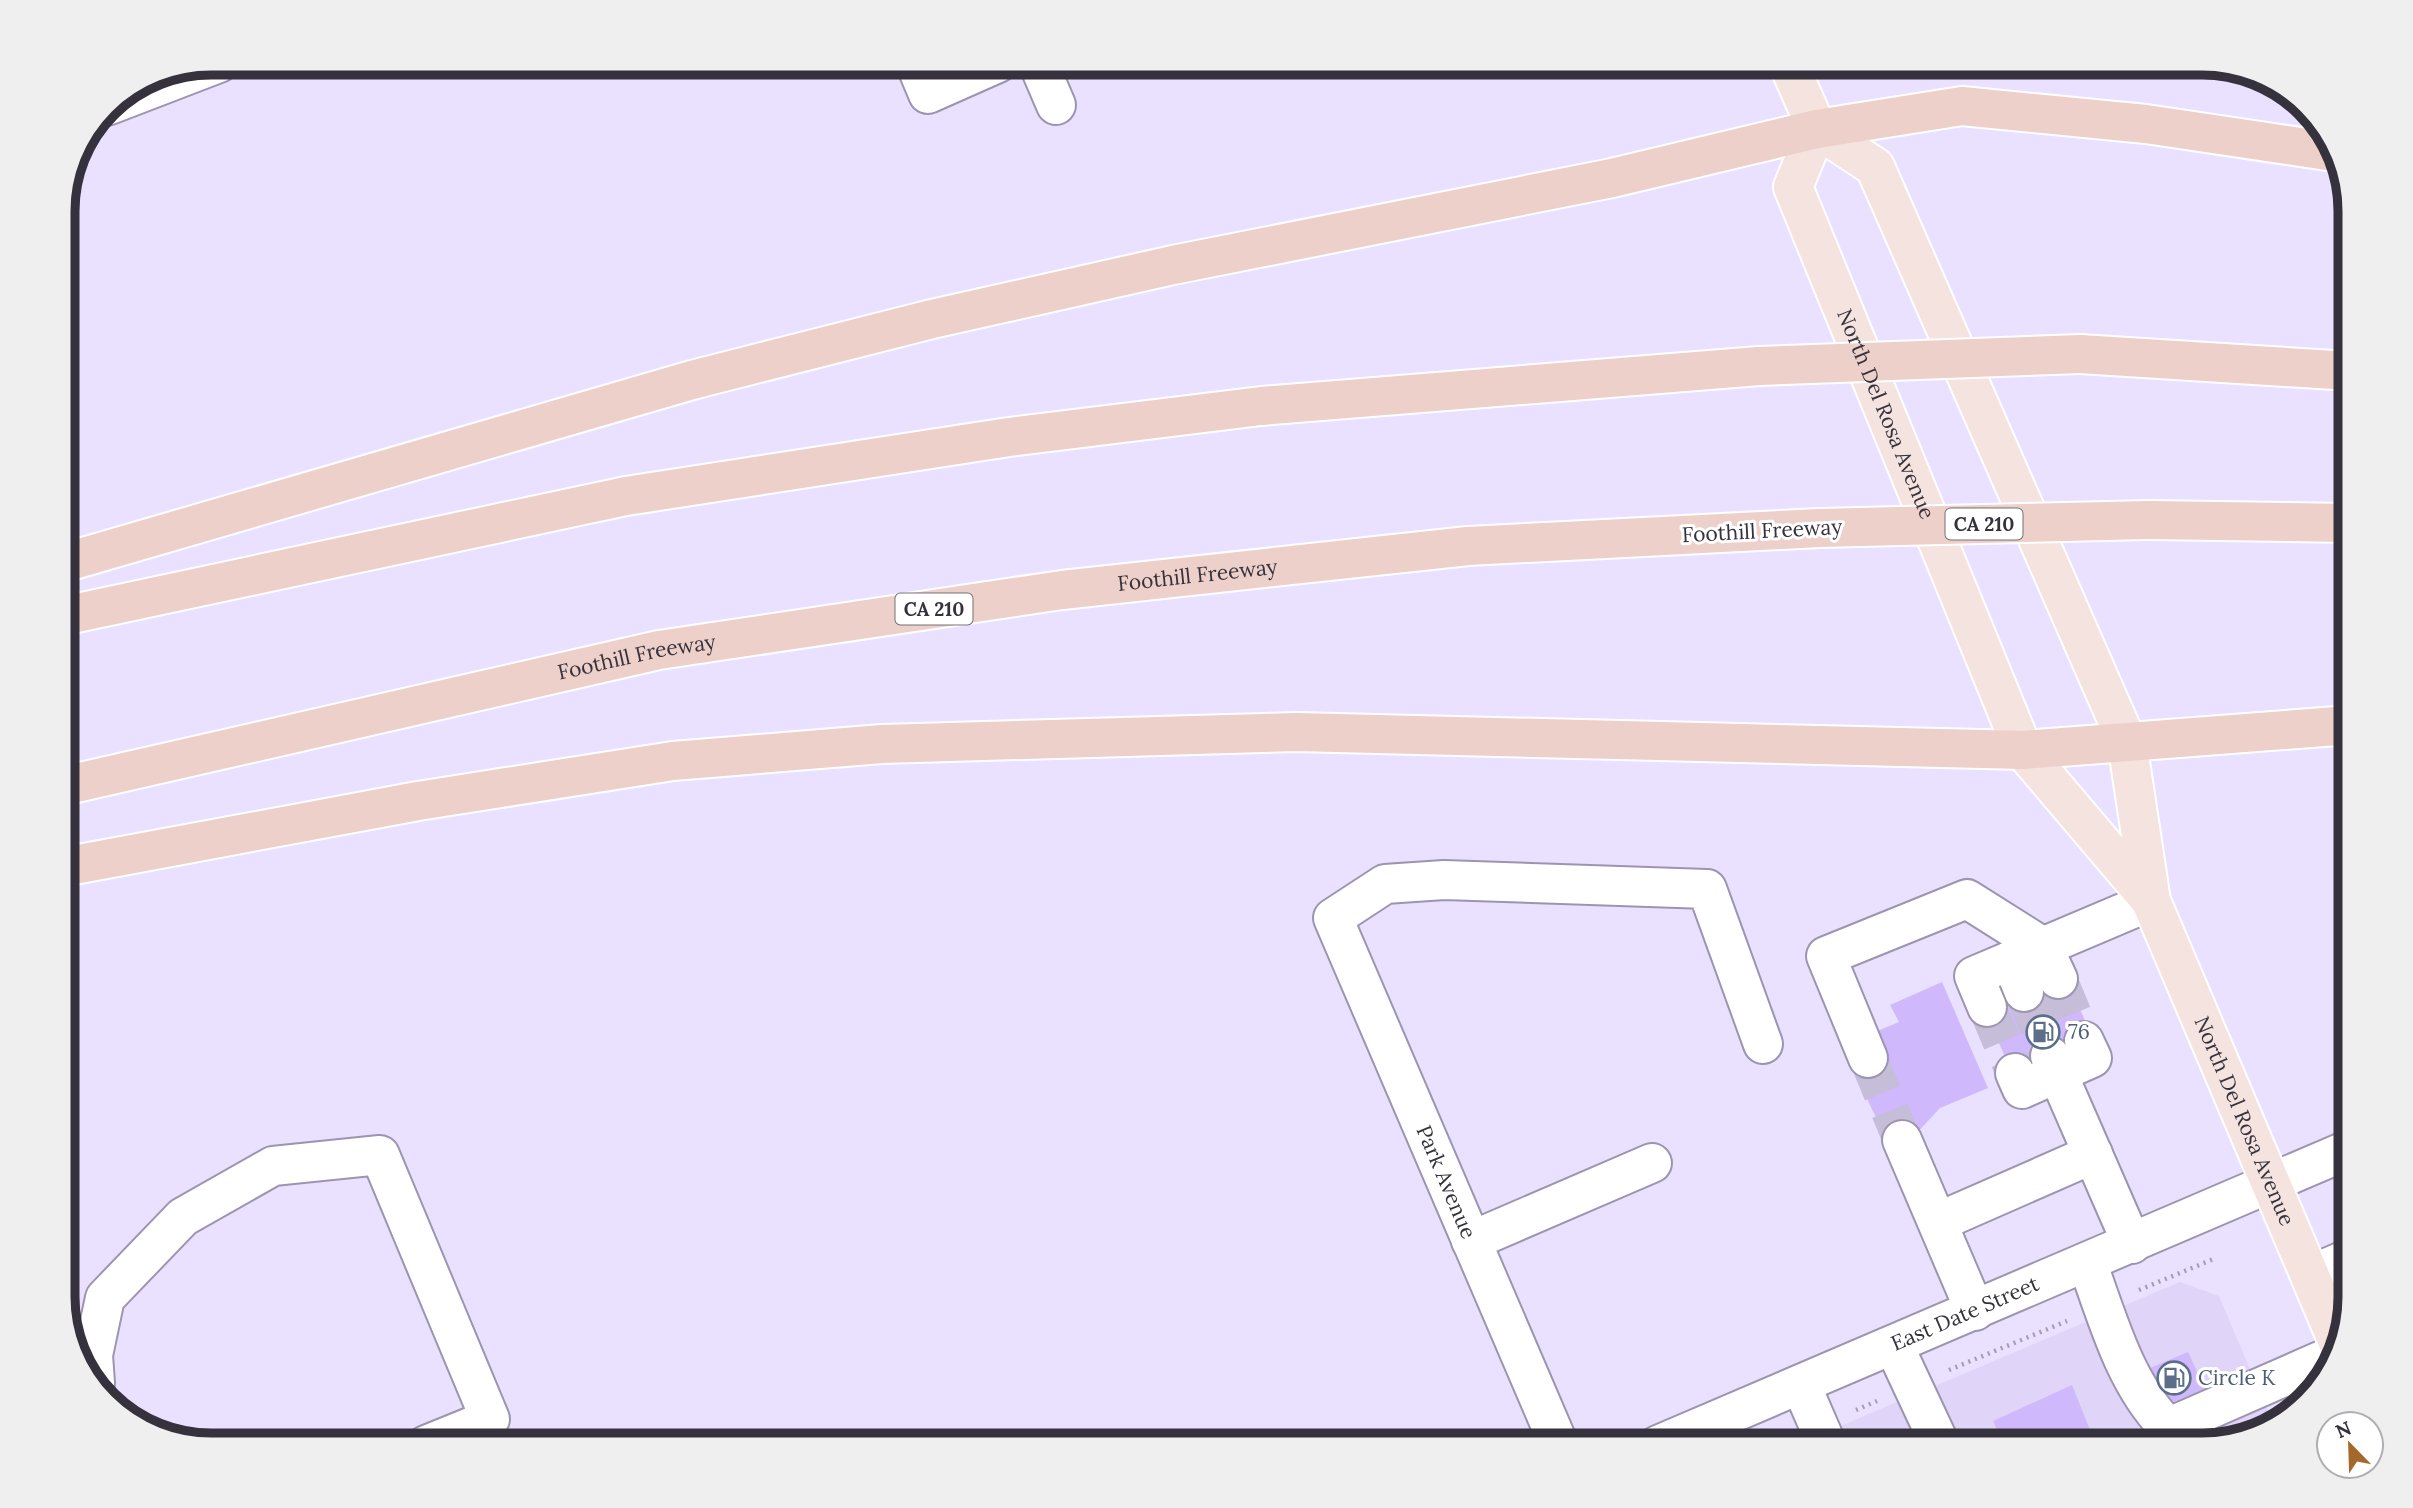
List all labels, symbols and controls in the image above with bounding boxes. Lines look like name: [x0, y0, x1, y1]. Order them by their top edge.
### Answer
street label: North Del Rosa Avenue: [1831, 305, 1941, 523]
road number: CA 210: [1946, 509, 2022, 540]
street label: Foothill Freeway: [1681, 513, 1843, 548]
street label: Foothill Freeway: [1116, 553, 1279, 597]
road number: CA 210: [895, 594, 972, 624]
street label: Foothill Freeway: [555, 628, 717, 686]
street label: North Del Rosa Avenue: [2188, 1012, 2301, 1230]
fuel station icon: 76: [2024, 1013, 2062, 1051]
place label: 76: [2068, 1018, 2090, 1045]
street label: Park Avenue: [1410, 1121, 1482, 1243]
street label: East Date Street: [1887, 1269, 2044, 1357]
fuel station icon: Circle K: [2155, 1359, 2193, 1397]
place label: Circle K: [2198, 1364, 2276, 1391]
north arrow: [2315, 1410, 2385, 1480]
text: N: [2332, 1415, 2355, 1443]

